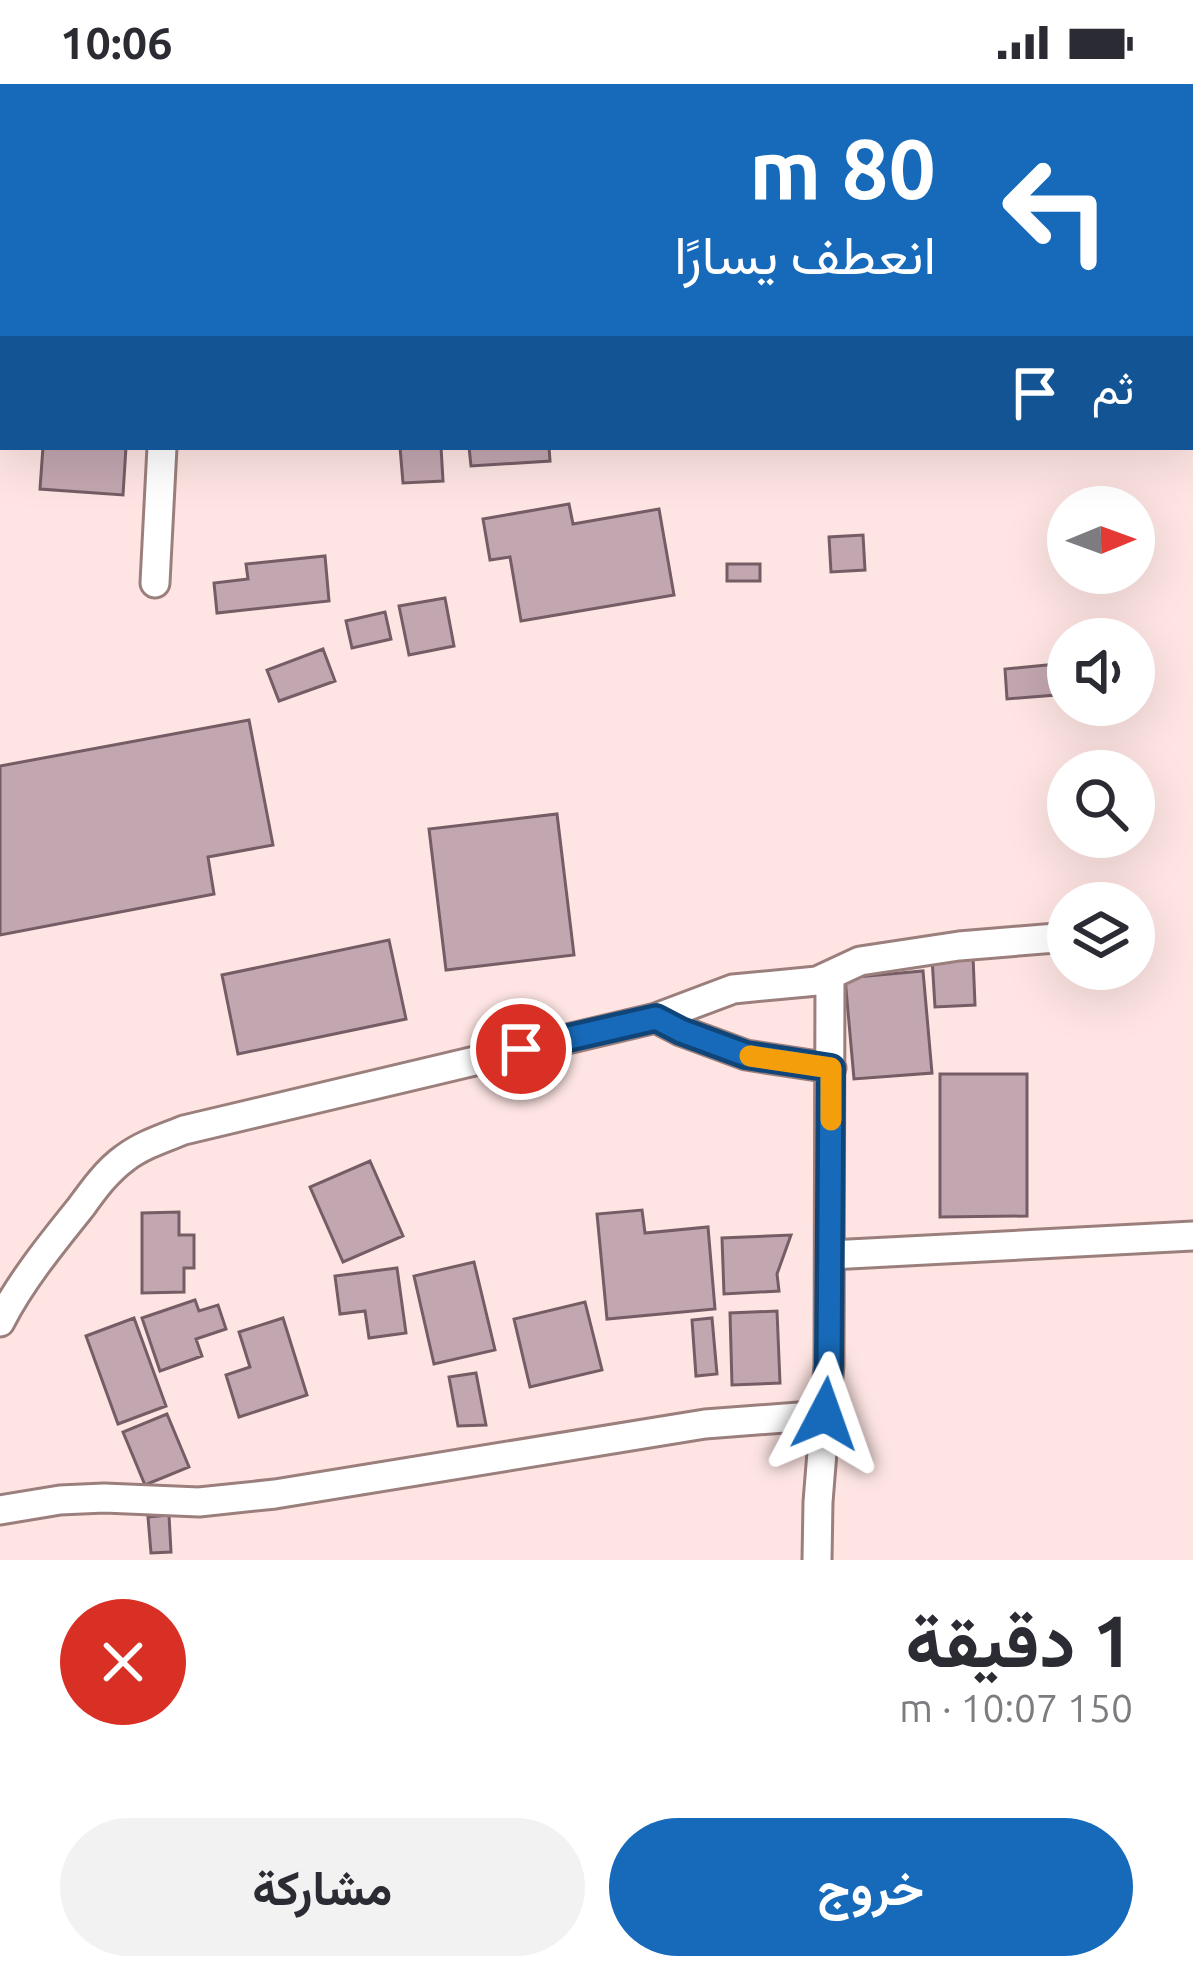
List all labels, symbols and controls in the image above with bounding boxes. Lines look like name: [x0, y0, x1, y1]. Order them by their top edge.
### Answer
text: 10:06: [60, 17, 173, 68]
text: 80 m: [749, 121, 936, 215]
icon: left: [978, 132, 1134, 288]
text: انعطف يسارًا: [674, 224, 936, 284]
icon: arrive: [1002, 360, 1068, 426]
text: ثم: [1092, 362, 1134, 413]
north arrow: [1047, 486, 1155, 594]
map controls: [1047, 486, 1155, 990]
button: sound: [1047, 618, 1155, 726]
button: search: [1047, 750, 1155, 858]
button: layers: [1047, 882, 1155, 990]
pin: [470, 998, 572, 1100]
icon: arrive: [488, 1016, 554, 1082]
position arrow: [762, 1351, 888, 1477]
button: close: [60, 1599, 186, 1725]
text: 1 دقيقة: [906, 1600, 1133, 1681]
text: 150 m · 10:07: [899, 1686, 1133, 1729]
button: مشاركة: [60, 1818, 585, 1956]
button: خروج: [609, 1818, 1133, 1956]

